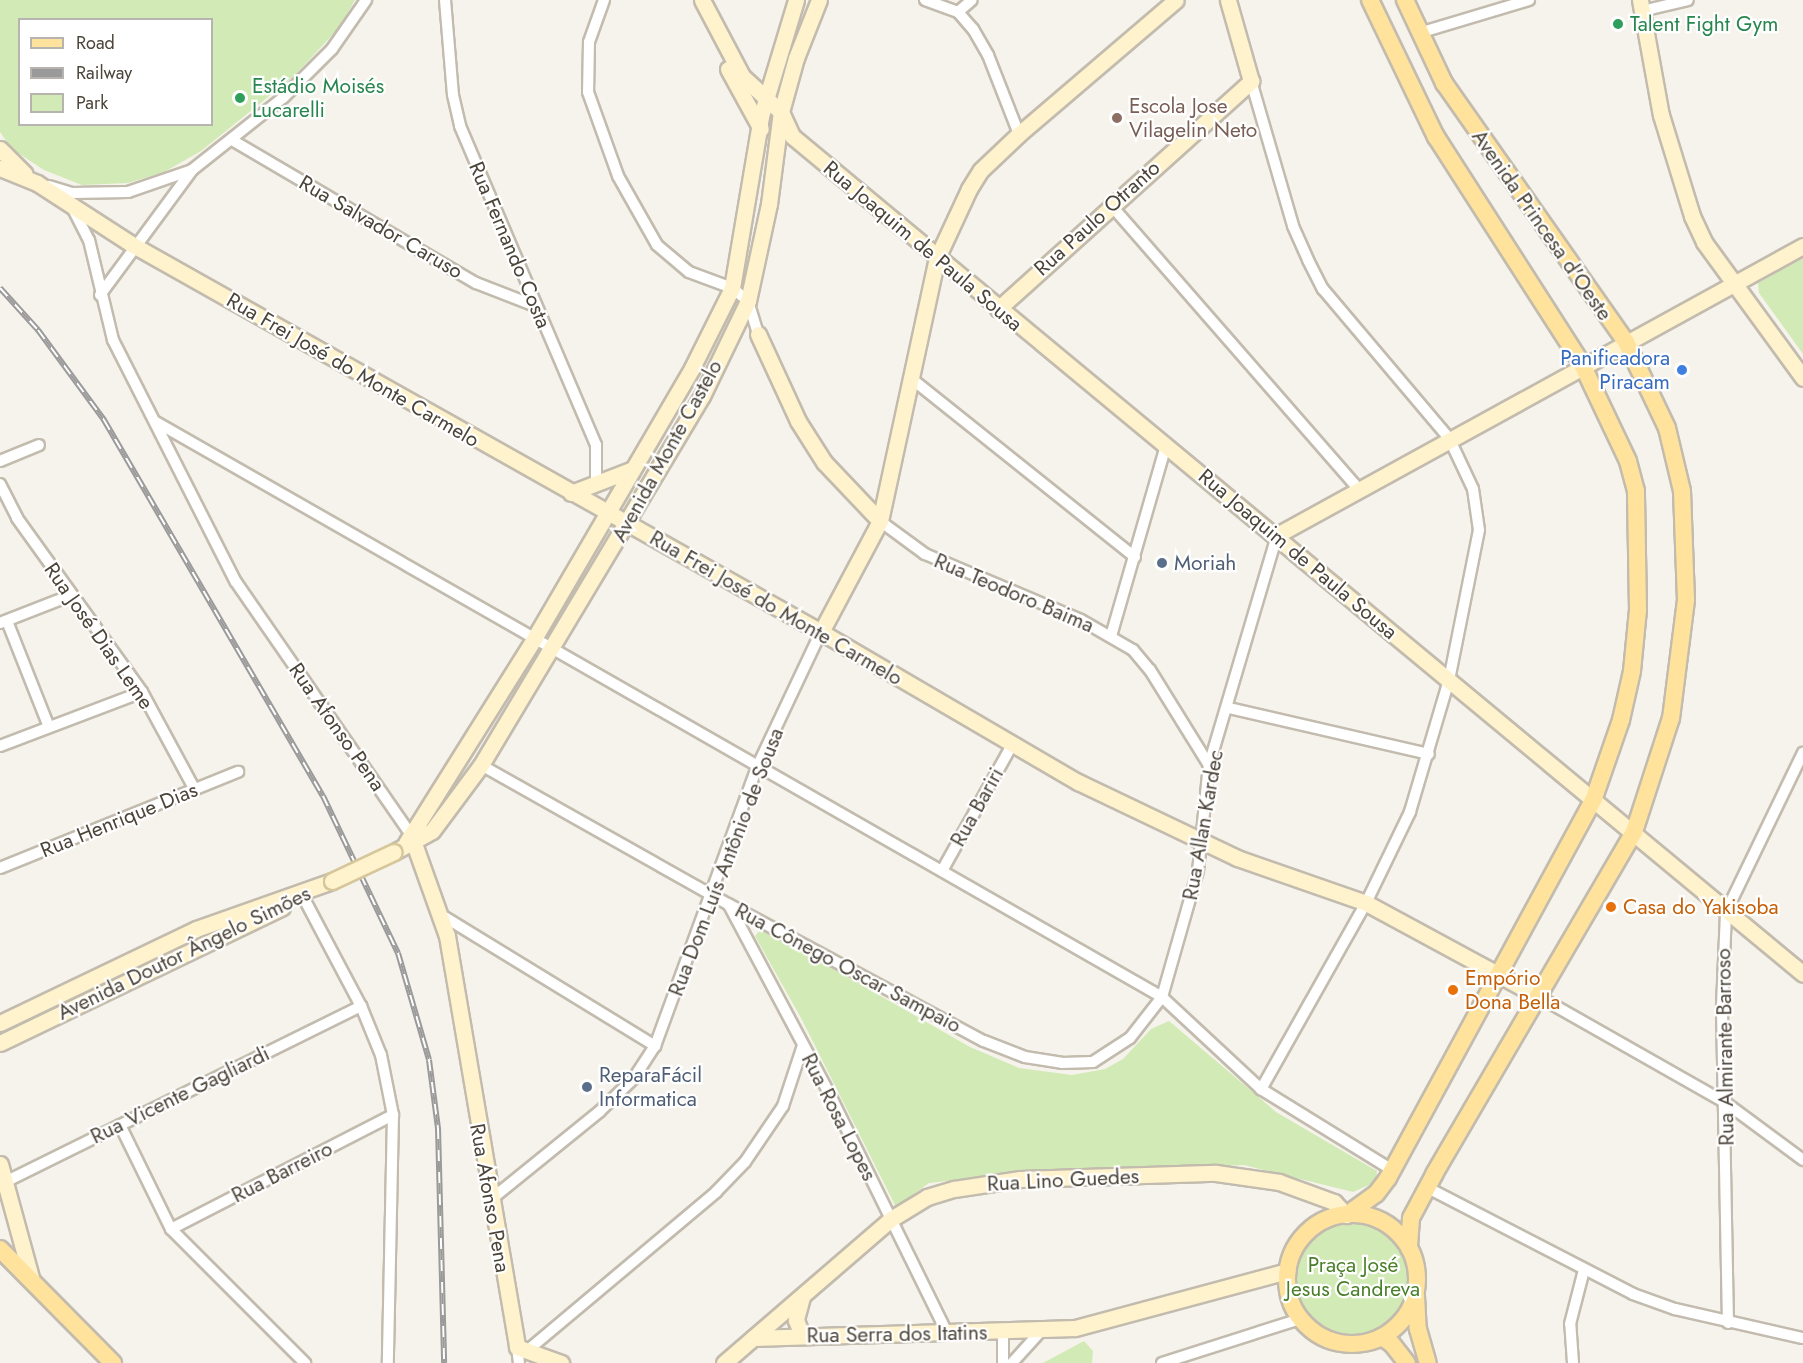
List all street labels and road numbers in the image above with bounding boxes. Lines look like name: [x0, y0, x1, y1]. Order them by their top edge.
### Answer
street label: Avenida Princesa d'Oeste: [1467, 125, 1617, 325]
street label: Rua Joaquim de Paula Sousa: [818, 155, 1028, 337]
street label: Rua Paulo Otranto: [1029, 155, 1165, 281]
street label: Rua Fernando Costa: [464, 158, 556, 332]
street label: Rua Salvador Caruso: [295, 170, 467, 284]
street label: Rua Frei José do Monte Carmelo: [222, 287, 484, 453]
street label: Avenida Monte Castelo: [606, 356, 728, 546]
street label: Rua Joaquim de Paula Sousa: [1193, 463, 1403, 645]
street label: Rua Frei José do Monte Carmelo: [645, 525, 907, 691]
street label: Rua Teodoro Baima: [930, 548, 1098, 638]
street label: Rua José Dias Leme: [39, 558, 159, 714]
street label: Rua Afonso Pena: [283, 658, 391, 796]
street label: Rua Dom Luís Antônio de Sousa: [663, 724, 789, 1000]
street label: Rua Allan Kardec: [1177, 748, 1229, 902]
street label: Rua Bariri: [945, 763, 1009, 851]
street label: Rua Henrique Dias: [37, 777, 201, 863]
street label: Avenida Doutor Ângelo Simões: [53, 881, 315, 1025]
street label: Rua Cônego Oscar Sampaio: [731, 898, 965, 1038]
street label: Rua Almirante Barroso: [1711, 948, 1739, 1146]
street label: Rua Vicente Gagliardi: [86, 1041, 274, 1149]
street label: Rua Rosa Lopes: [796, 1049, 882, 1185]
street label: Rua Afonso Pena: [465, 1122, 515, 1274]
street label: Rua Barreiro: [227, 1136, 337, 1208]
street label: Rua Lino Guedes: [986, 1163, 1140, 1197]
street label: Rua Serra dos Itatins: [806, 1320, 988, 1348]

